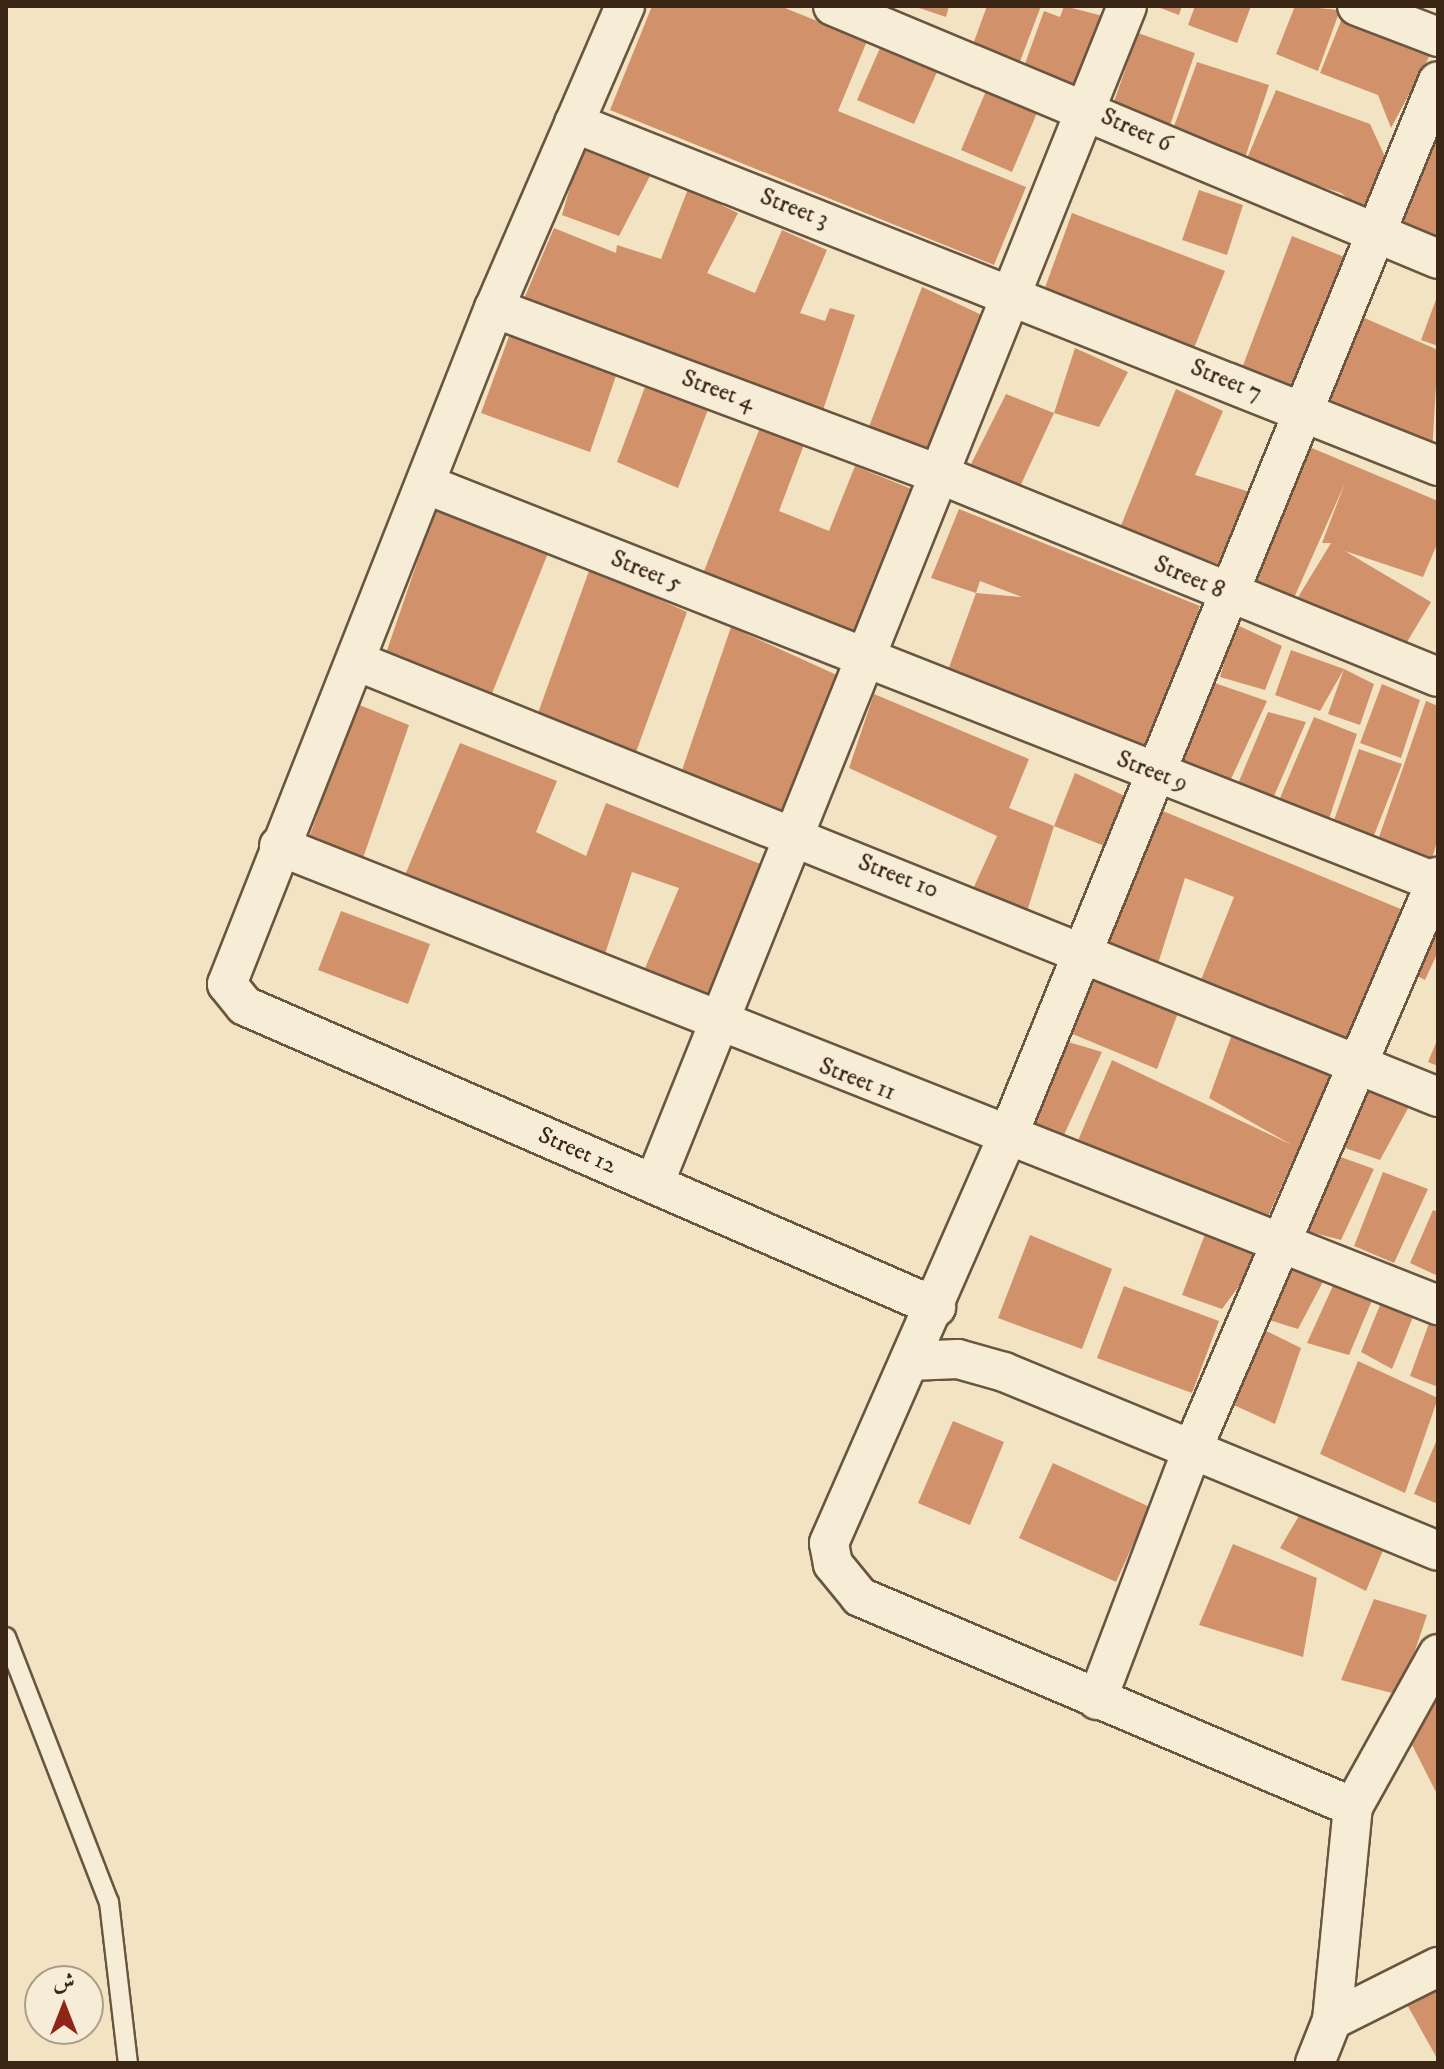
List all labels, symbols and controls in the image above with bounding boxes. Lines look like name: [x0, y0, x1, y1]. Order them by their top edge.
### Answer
street label: Street 6: [1096, 103, 1176, 159]
street label: Street 3: [756, 183, 832, 235]
street label: Street 7: [1186, 354, 1266, 408]
street label: Street 4: [677, 365, 759, 417]
street label: Street 5: [606, 545, 686, 599]
street label: Street 8: [1149, 550, 1229, 606]
street label: Street 9: [1112, 745, 1192, 799]
street label: Street 10: [854, 849, 942, 905]
street label: Street 11: [815, 1052, 899, 1108]
street label: Street 12: [533, 1121, 621, 1181]
north arrow: [24, 1965, 104, 2045]
text: ش: [53, 1969, 75, 1996]

